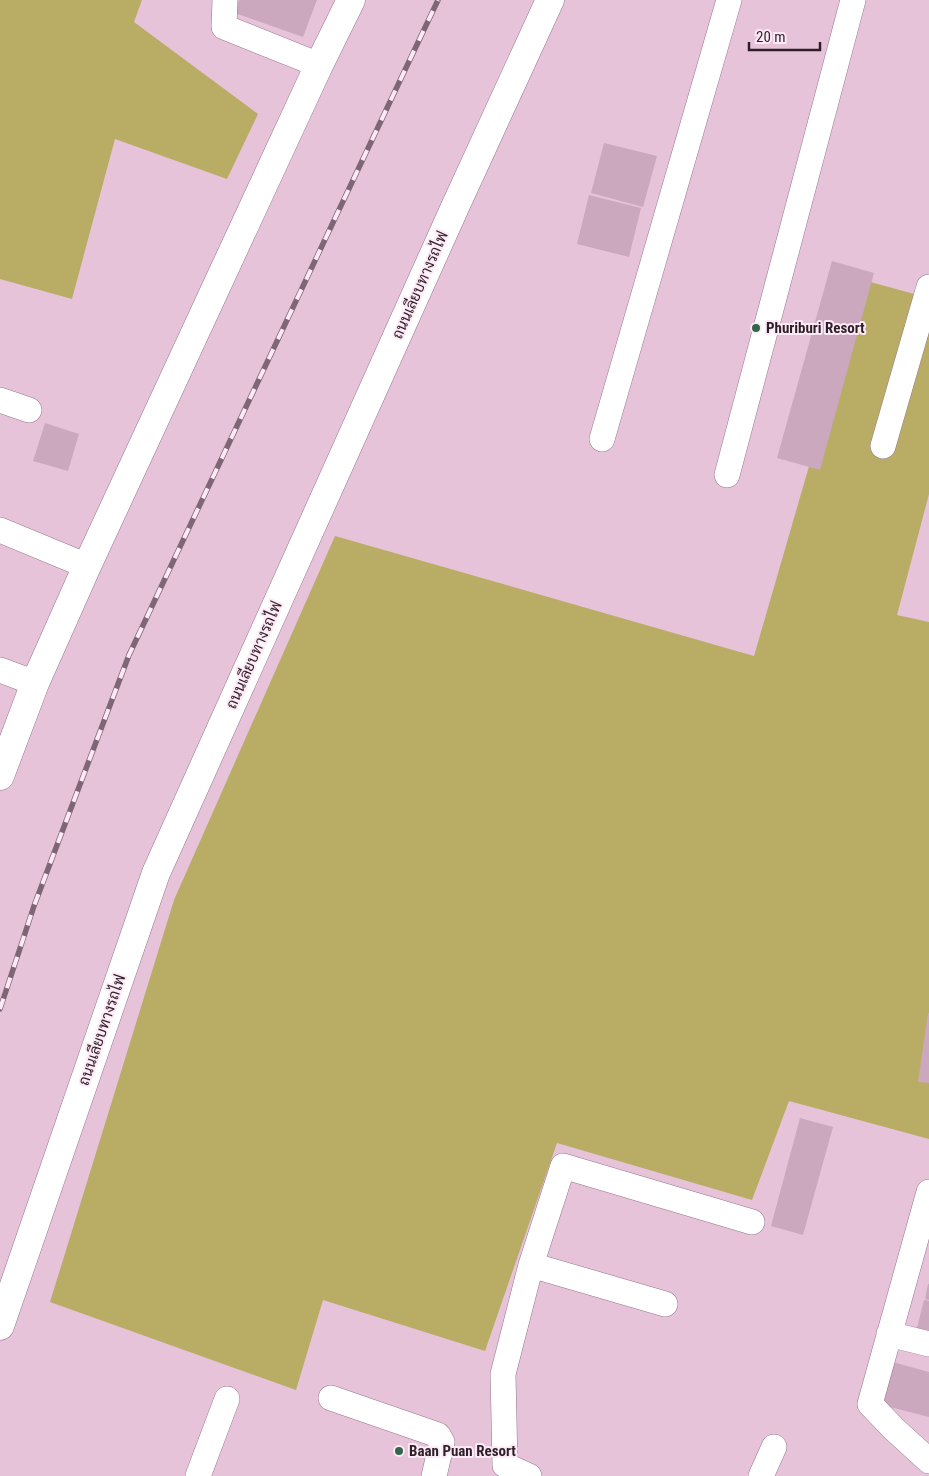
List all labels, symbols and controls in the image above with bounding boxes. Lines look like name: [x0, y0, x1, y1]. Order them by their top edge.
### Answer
scale bar: [749, 20, 820, 52]
text: 20 m: [756, 28, 786, 46]
street label: ถนนเลียบทางรถไฟ: [387, 228, 452, 342]
place label: Phuriburi Resort: [766, 319, 865, 337]
marker: Phuriburi Resort: [750, 322, 762, 334]
street label: ถนนเลียบทางรถไฟ: [221, 598, 286, 712]
street label: ถนนเลียบทางรถไฟ: [74, 972, 129, 1088]
place label: Baan Puan Resort: [409, 1442, 516, 1460]
marker: Baan Puan Resort: [393, 1445, 405, 1457]

